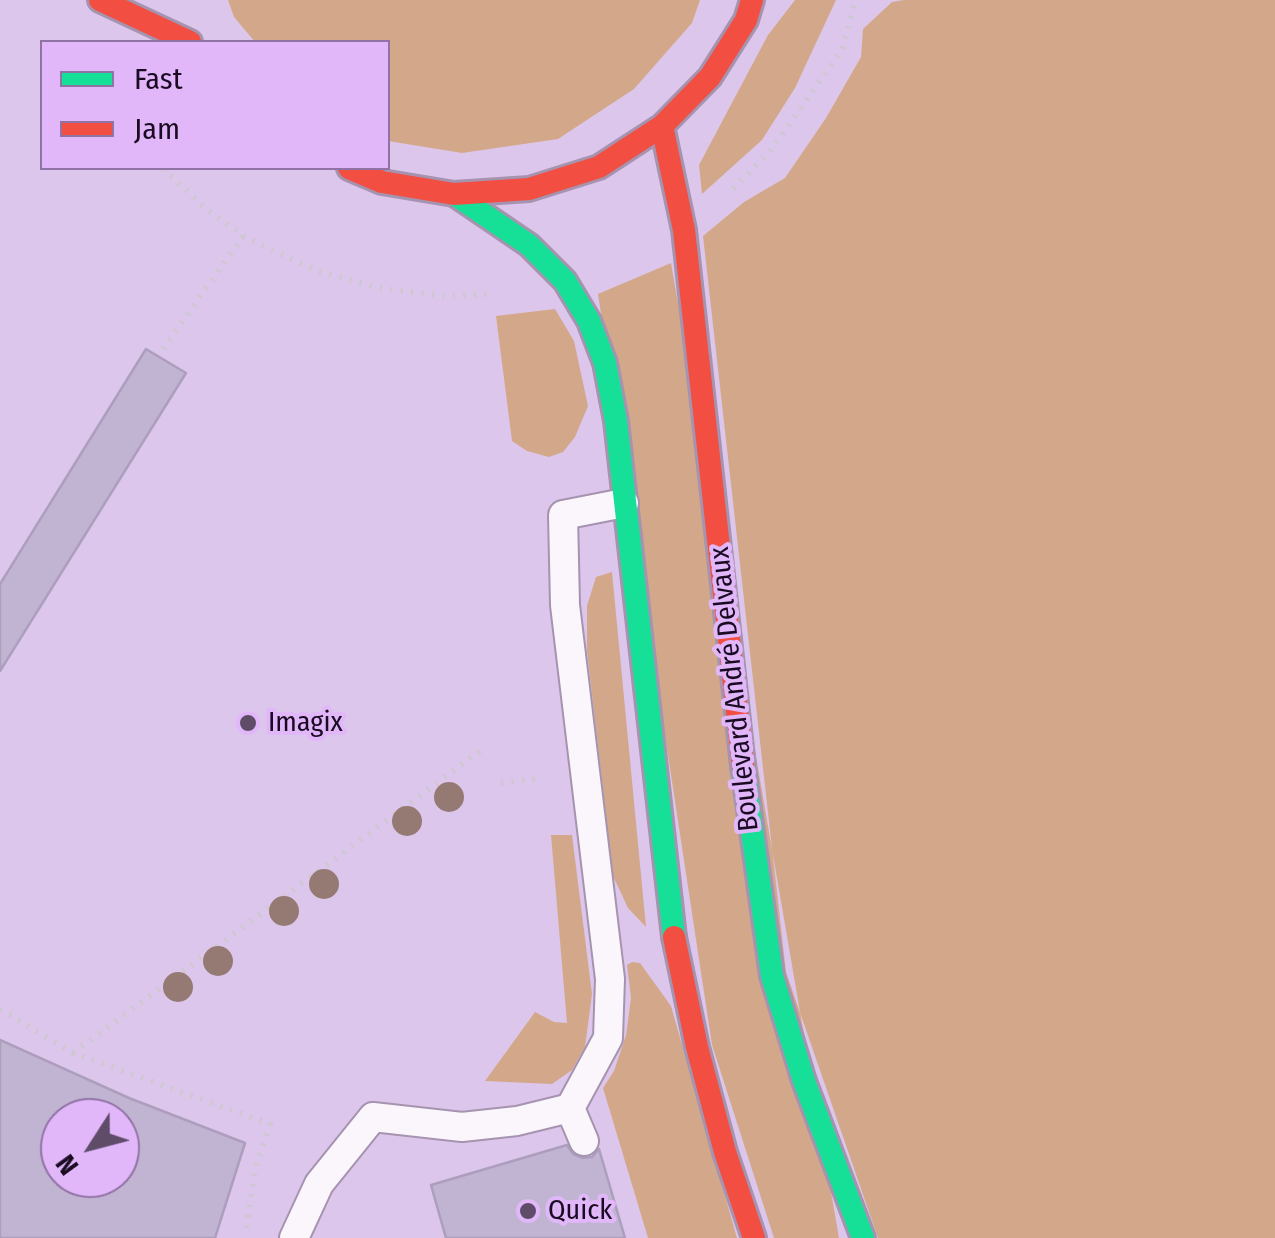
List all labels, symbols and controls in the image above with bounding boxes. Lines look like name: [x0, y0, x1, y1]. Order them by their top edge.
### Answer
legend: [40, 40, 390, 170]
text: Fast: [134, 61, 182, 97]
text: Jam: [134, 111, 180, 147]
street label: Boulevard André Delvaux: [703, 545, 767, 833]
place label: Imagix: [268, 706, 343, 740]
marker: Imagix: [237, 712, 259, 734]
north arrow: [40, 1098, 140, 1198]
text: N: [49, 1148, 85, 1181]
place label: Quick: [548, 1194, 612, 1228]
marker: Quick: [517, 1200, 539, 1222]

